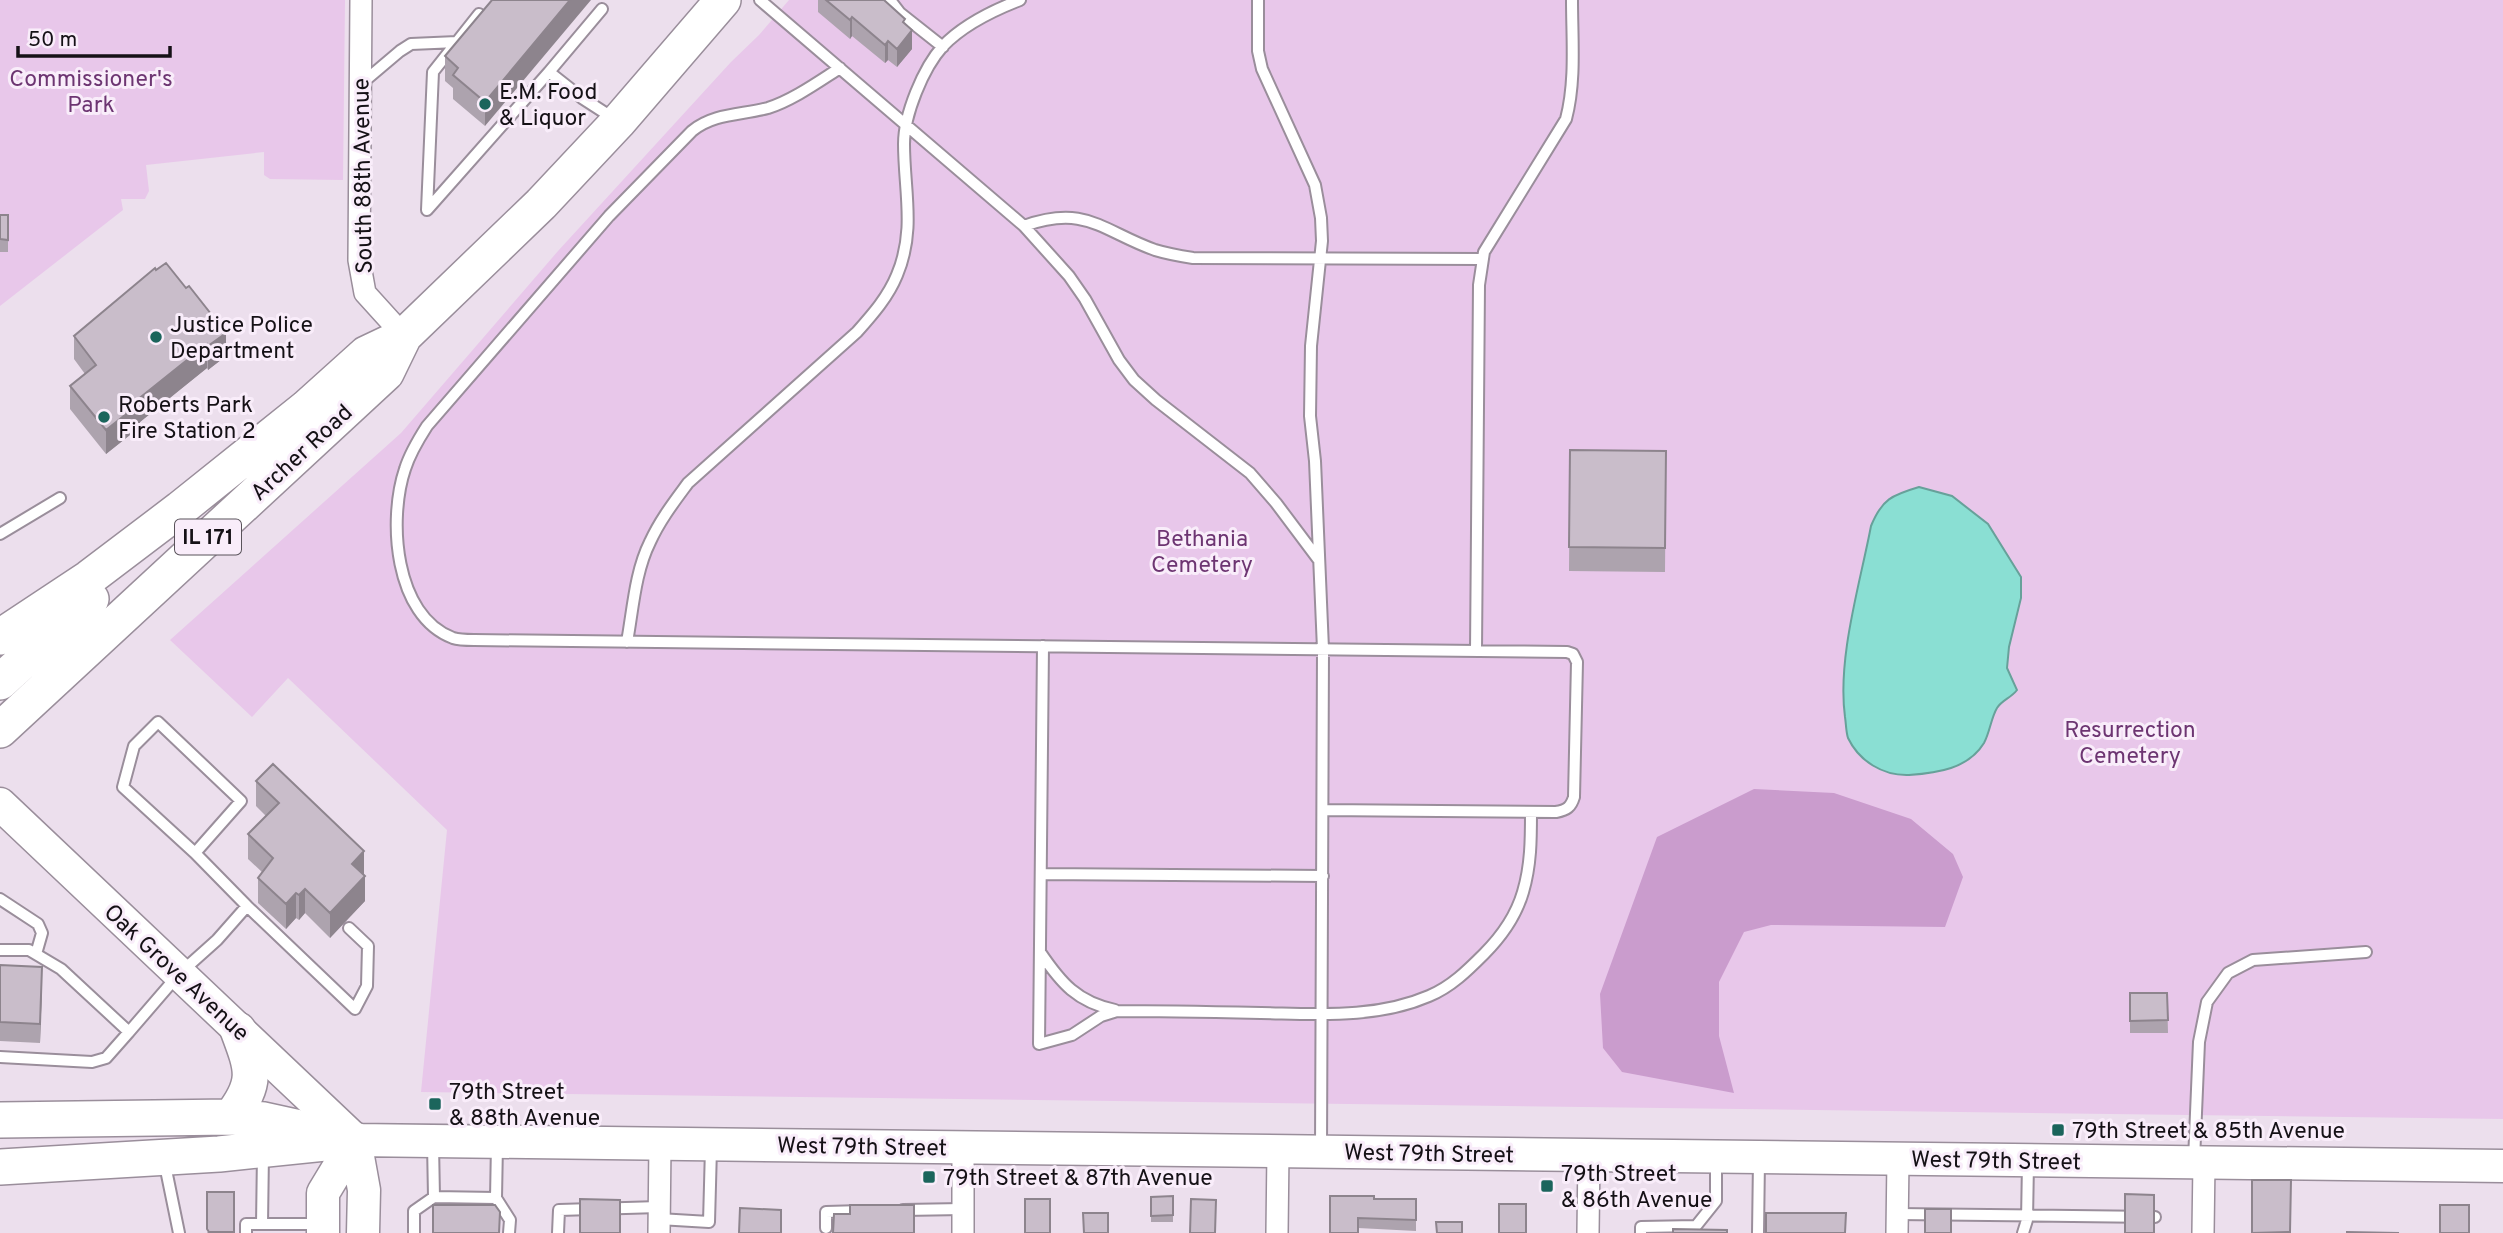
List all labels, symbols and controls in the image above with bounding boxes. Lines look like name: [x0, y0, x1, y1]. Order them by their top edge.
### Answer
scale bar: [18, 14, 170, 58]
text: 50 m: [28, 27, 77, 54]
park label: Commissioner's Park: [9, 66, 173, 121]
street label: South 88th Avenue: [348, 78, 381, 274]
place label: E.M. Food & Liquor: [499, 79, 597, 134]
marker: E.M. Food & Liquor: [477, 96, 493, 112]
place label: Justice Police Department: [170, 312, 313, 367]
marker: Justice Police Department: [148, 329, 164, 345]
place label: Roberts Park Fire Station 2: [118, 392, 256, 447]
street label: Archer Road: [246, 399, 360, 508]
marker: Roberts Park Fire Station 2: [96, 409, 112, 425]
road number: IL 171: [175, 520, 241, 554]
park label: Bethania Cemetery: [1151, 526, 1253, 581]
park label: Resurrection Cemetery: [2064, 717, 2196, 772]
street label: Oak Grove Avenue: [97, 899, 254, 1049]
place label: 79th Street & 88th Avenue: [449, 1079, 600, 1134]
marker: 79th Street & 88th Avenue: [427, 1096, 443, 1112]
place label: 79th Street & 85th Avenue: [2072, 1118, 2345, 1147]
marker: 79th Street & 85th Avenue: [2050, 1122, 2066, 1138]
street label: West 79th Street: [777, 1133, 947, 1164]
street label: West 79th Street: [1344, 1140, 1514, 1171]
street label: West 79th Street: [1911, 1147, 2081, 1178]
place label: 79th Street & 86th Avenue: [1561, 1161, 1712, 1216]
place label: 79th Street & 87th Avenue: [943, 1165, 1213, 1194]
marker: 79th Street & 87th Avenue: [921, 1169, 937, 1185]
marker: 79th Street & 86th Avenue: [1539, 1178, 1555, 1194]

